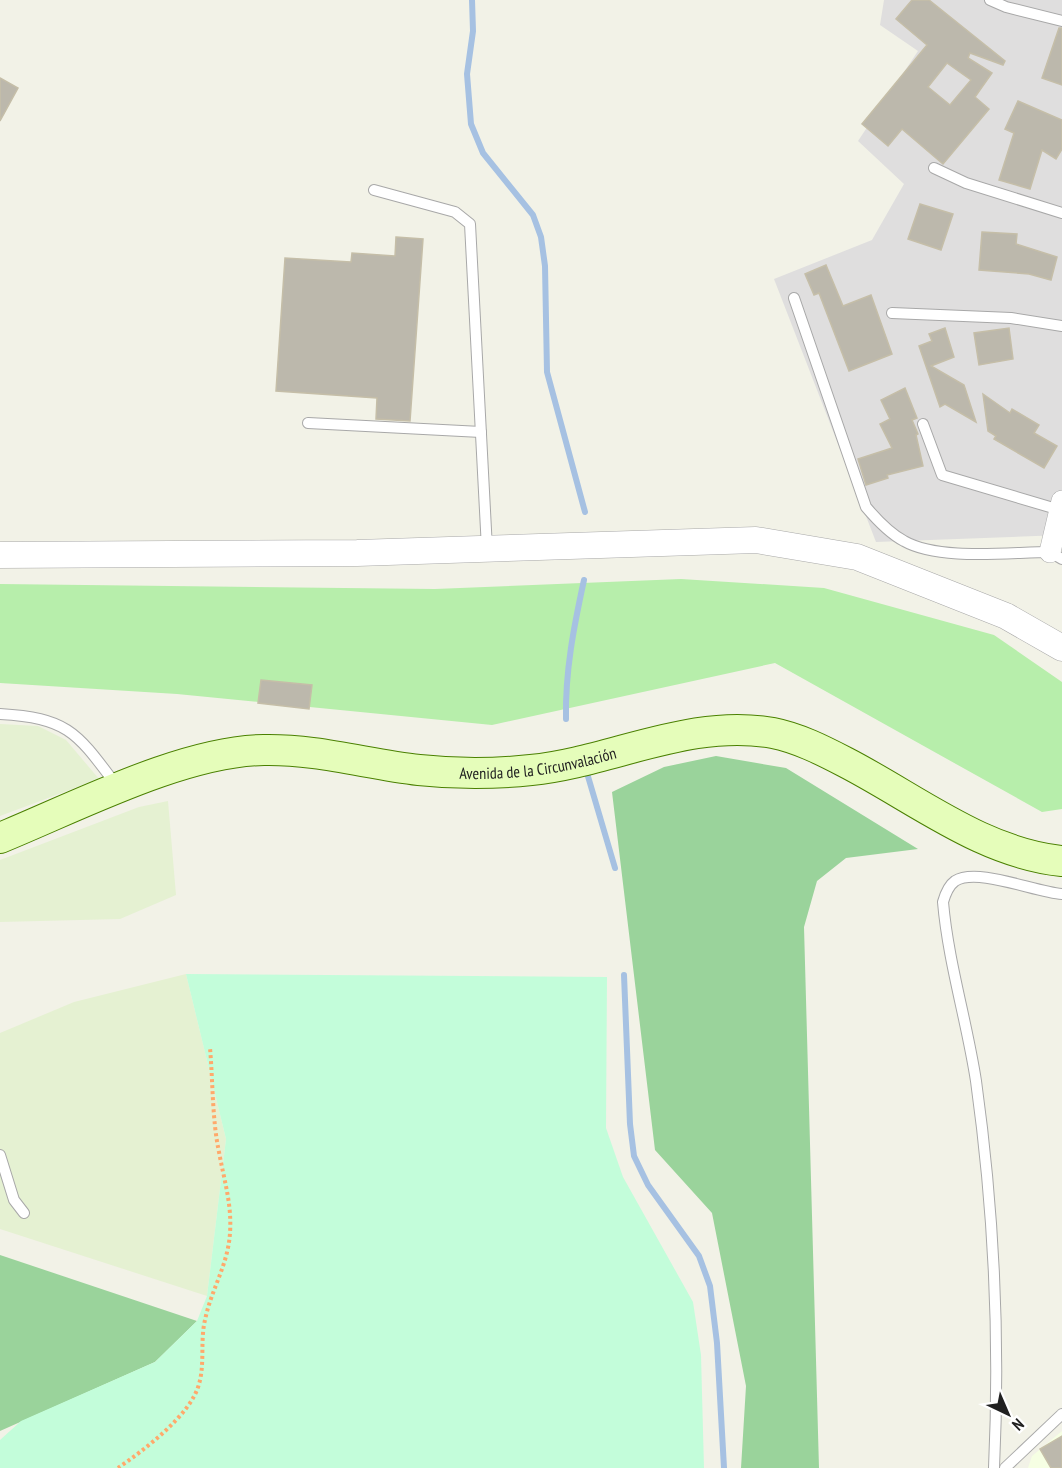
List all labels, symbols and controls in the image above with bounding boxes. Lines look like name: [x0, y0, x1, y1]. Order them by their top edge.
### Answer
street label: Avenida de la Circunvalación: [459, 743, 618, 783]
north arrow: [978, 1384, 1038, 1444]
text: N: [1008, 1415, 1028, 1435]

